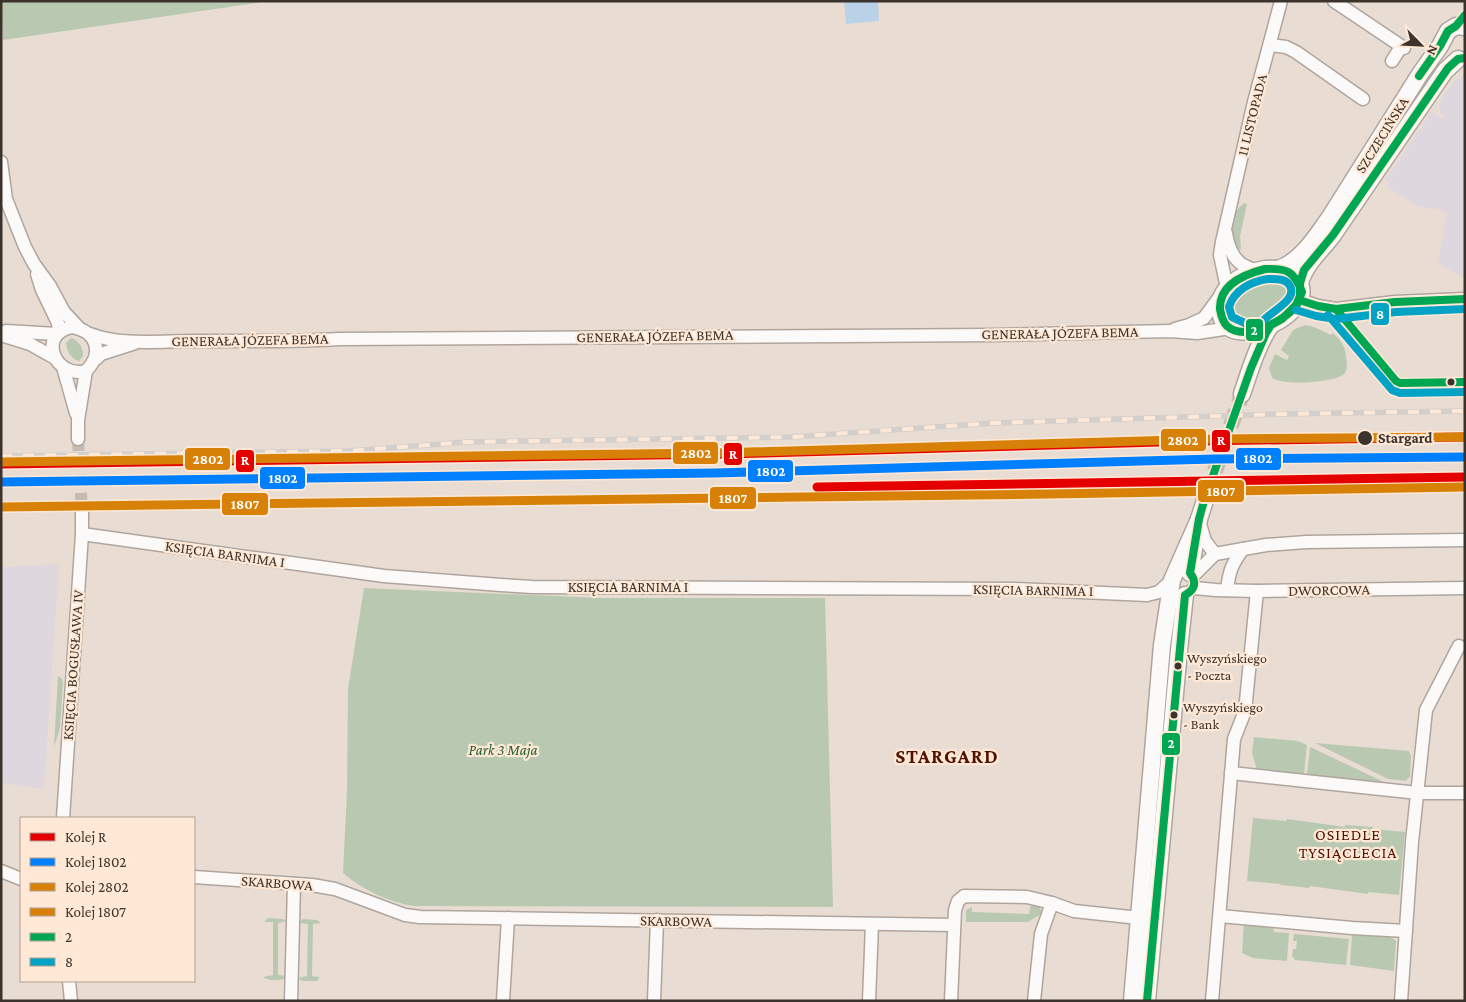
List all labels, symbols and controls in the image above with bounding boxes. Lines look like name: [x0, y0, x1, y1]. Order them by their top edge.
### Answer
north arrow: [1396, 20, 1446, 70]
text: N: [1423, 43, 1442, 58]
street label: 11 LISTOPADA: [1234, 72, 1270, 158]
street label: SZCZECIŃSKA: [1352, 94, 1412, 176]
line badge: 8: [1370, 302, 1390, 326]
text: 8: [1376, 306, 1384, 322]
line badge: 2: [1245, 318, 1264, 342]
text: 2: [1250, 322, 1258, 338]
street label: GENERAŁA JÓZEFA BEMA: [981, 324, 1139, 343]
street label: GENERAŁA JÓZEFA BEMA: [576, 327, 734, 346]
street label: GENERAŁA JÓZEFA BEMA: [171, 331, 329, 350]
unlabelled marker: [1446, 377, 1456, 387]
line badge: 2802: [1160, 428, 1207, 452]
line badge: R: [1211, 429, 1231, 453]
marker: Stargard: [1356, 429, 1374, 447]
place label: Stargard: [1378, 430, 1433, 446]
text: 2802: [1168, 432, 1198, 448]
text: R: [1217, 432, 1226, 448]
line badge: 2802: [672, 441, 719, 465]
line badge: R: [723, 442, 743, 466]
text: 2802: [681, 445, 711, 461]
text: R: [729, 446, 738, 462]
line badge: 2802: [184, 447, 231, 471]
line badge: 1802: [1235, 447, 1282, 471]
line badge: R: [235, 449, 255, 473]
text: 1802: [1244, 450, 1272, 466]
text: 2802: [193, 451, 223, 467]
text: R: [241, 452, 250, 468]
line badge: 1802: [747, 459, 794, 483]
text: 1802: [757, 463, 785, 479]
line badge: 1802: [259, 466, 306, 490]
text: 1802: [269, 470, 297, 486]
line badge: 1807: [1197, 479, 1245, 503]
text: 1807: [1207, 483, 1235, 499]
line badge: 1807: [709, 486, 757, 510]
text: 1807: [719, 490, 747, 506]
line badge: 1807: [221, 492, 269, 516]
text: 1807: [231, 496, 259, 512]
street label: KSIĘCIA BARNIMA I: [164, 538, 286, 571]
street label: KSIĘCIA BARNIMA I: [568, 579, 688, 596]
street label: KSIĘCIA BARNIMA I: [973, 581, 1093, 600]
street label: DWORCOWA: [1288, 581, 1371, 599]
street label: KSIĘCIA BOGUSŁAWA IV: [60, 589, 87, 741]
place label: Wyszyńskiego - Poczta: [1187, 650, 1267, 683]
marker: Wyszyńskiego - Poczta: [1173, 661, 1183, 671]
place label: Wyszyńskiego - Bank: [1183, 699, 1263, 732]
marker: Wyszyńskiego - Bank: [1169, 710, 1179, 720]
line badge: 2: [1161, 732, 1181, 756]
text: 2: [1167, 735, 1175, 751]
park label: Park 3 Maja: [468, 742, 538, 759]
district label: STARGARD: [895, 745, 999, 767]
legend: [20, 817, 195, 982]
district label: OSIEDLE TYSIĄCLECIA: [1299, 826, 1397, 862]
text: Kolej R: [65, 829, 107, 846]
text: Kolej 1802: [65, 854, 126, 871]
street label: SKARBOWA: [241, 873, 314, 894]
text: Kolej 2802: [65, 879, 129, 896]
text: Kolej 1807: [65, 904, 126, 921]
street label: SKARBOWA: [640, 912, 713, 930]
text: 2: [65, 929, 72, 945]
text: 8: [65, 954, 73, 970]

